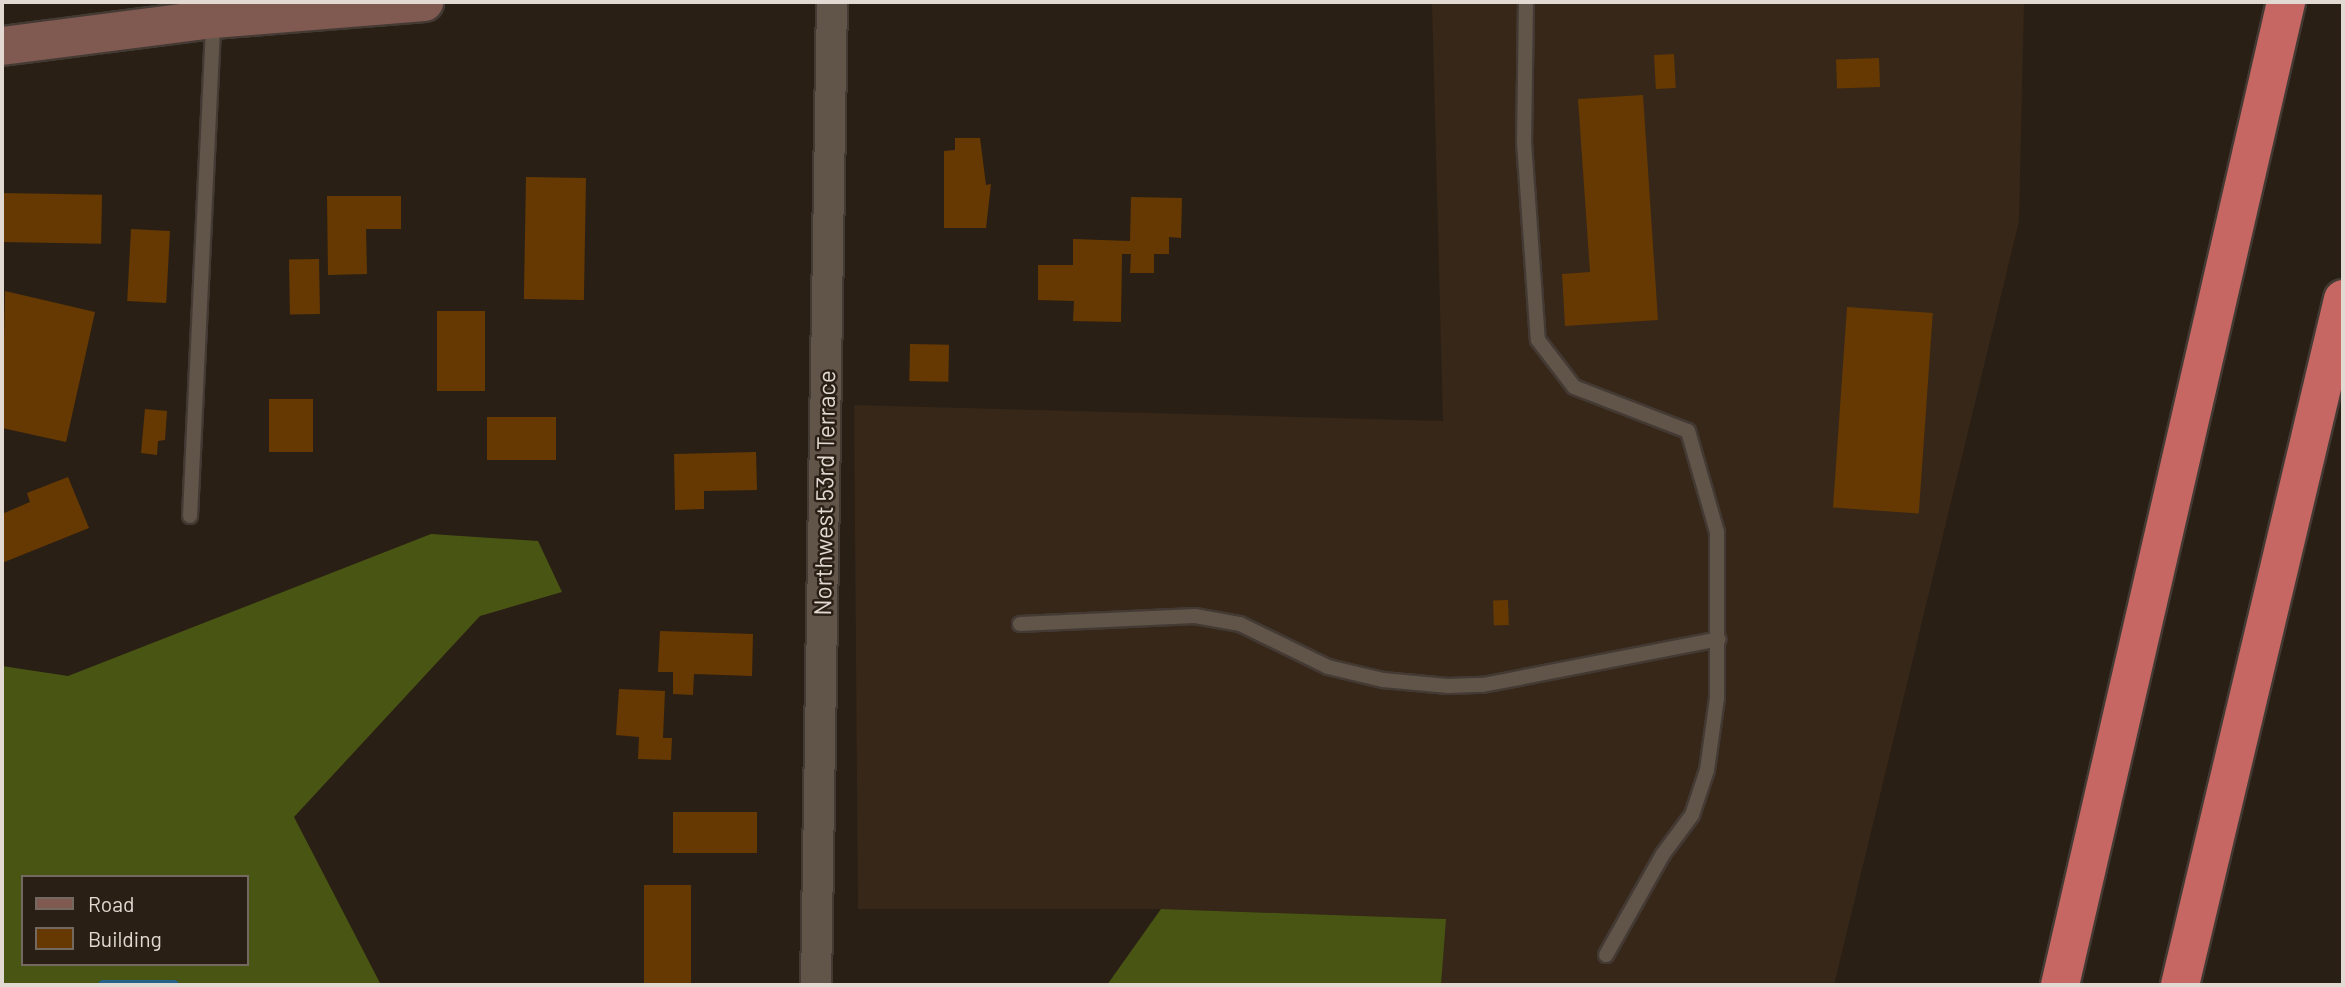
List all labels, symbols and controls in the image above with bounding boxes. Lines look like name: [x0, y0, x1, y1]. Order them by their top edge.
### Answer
street label: Northwest 53rd Terrace: [807, 370, 841, 616]
legend: [21, 875, 248, 966]
text: Road: [88, 891, 134, 916]
text: Building: [88, 926, 162, 951]

